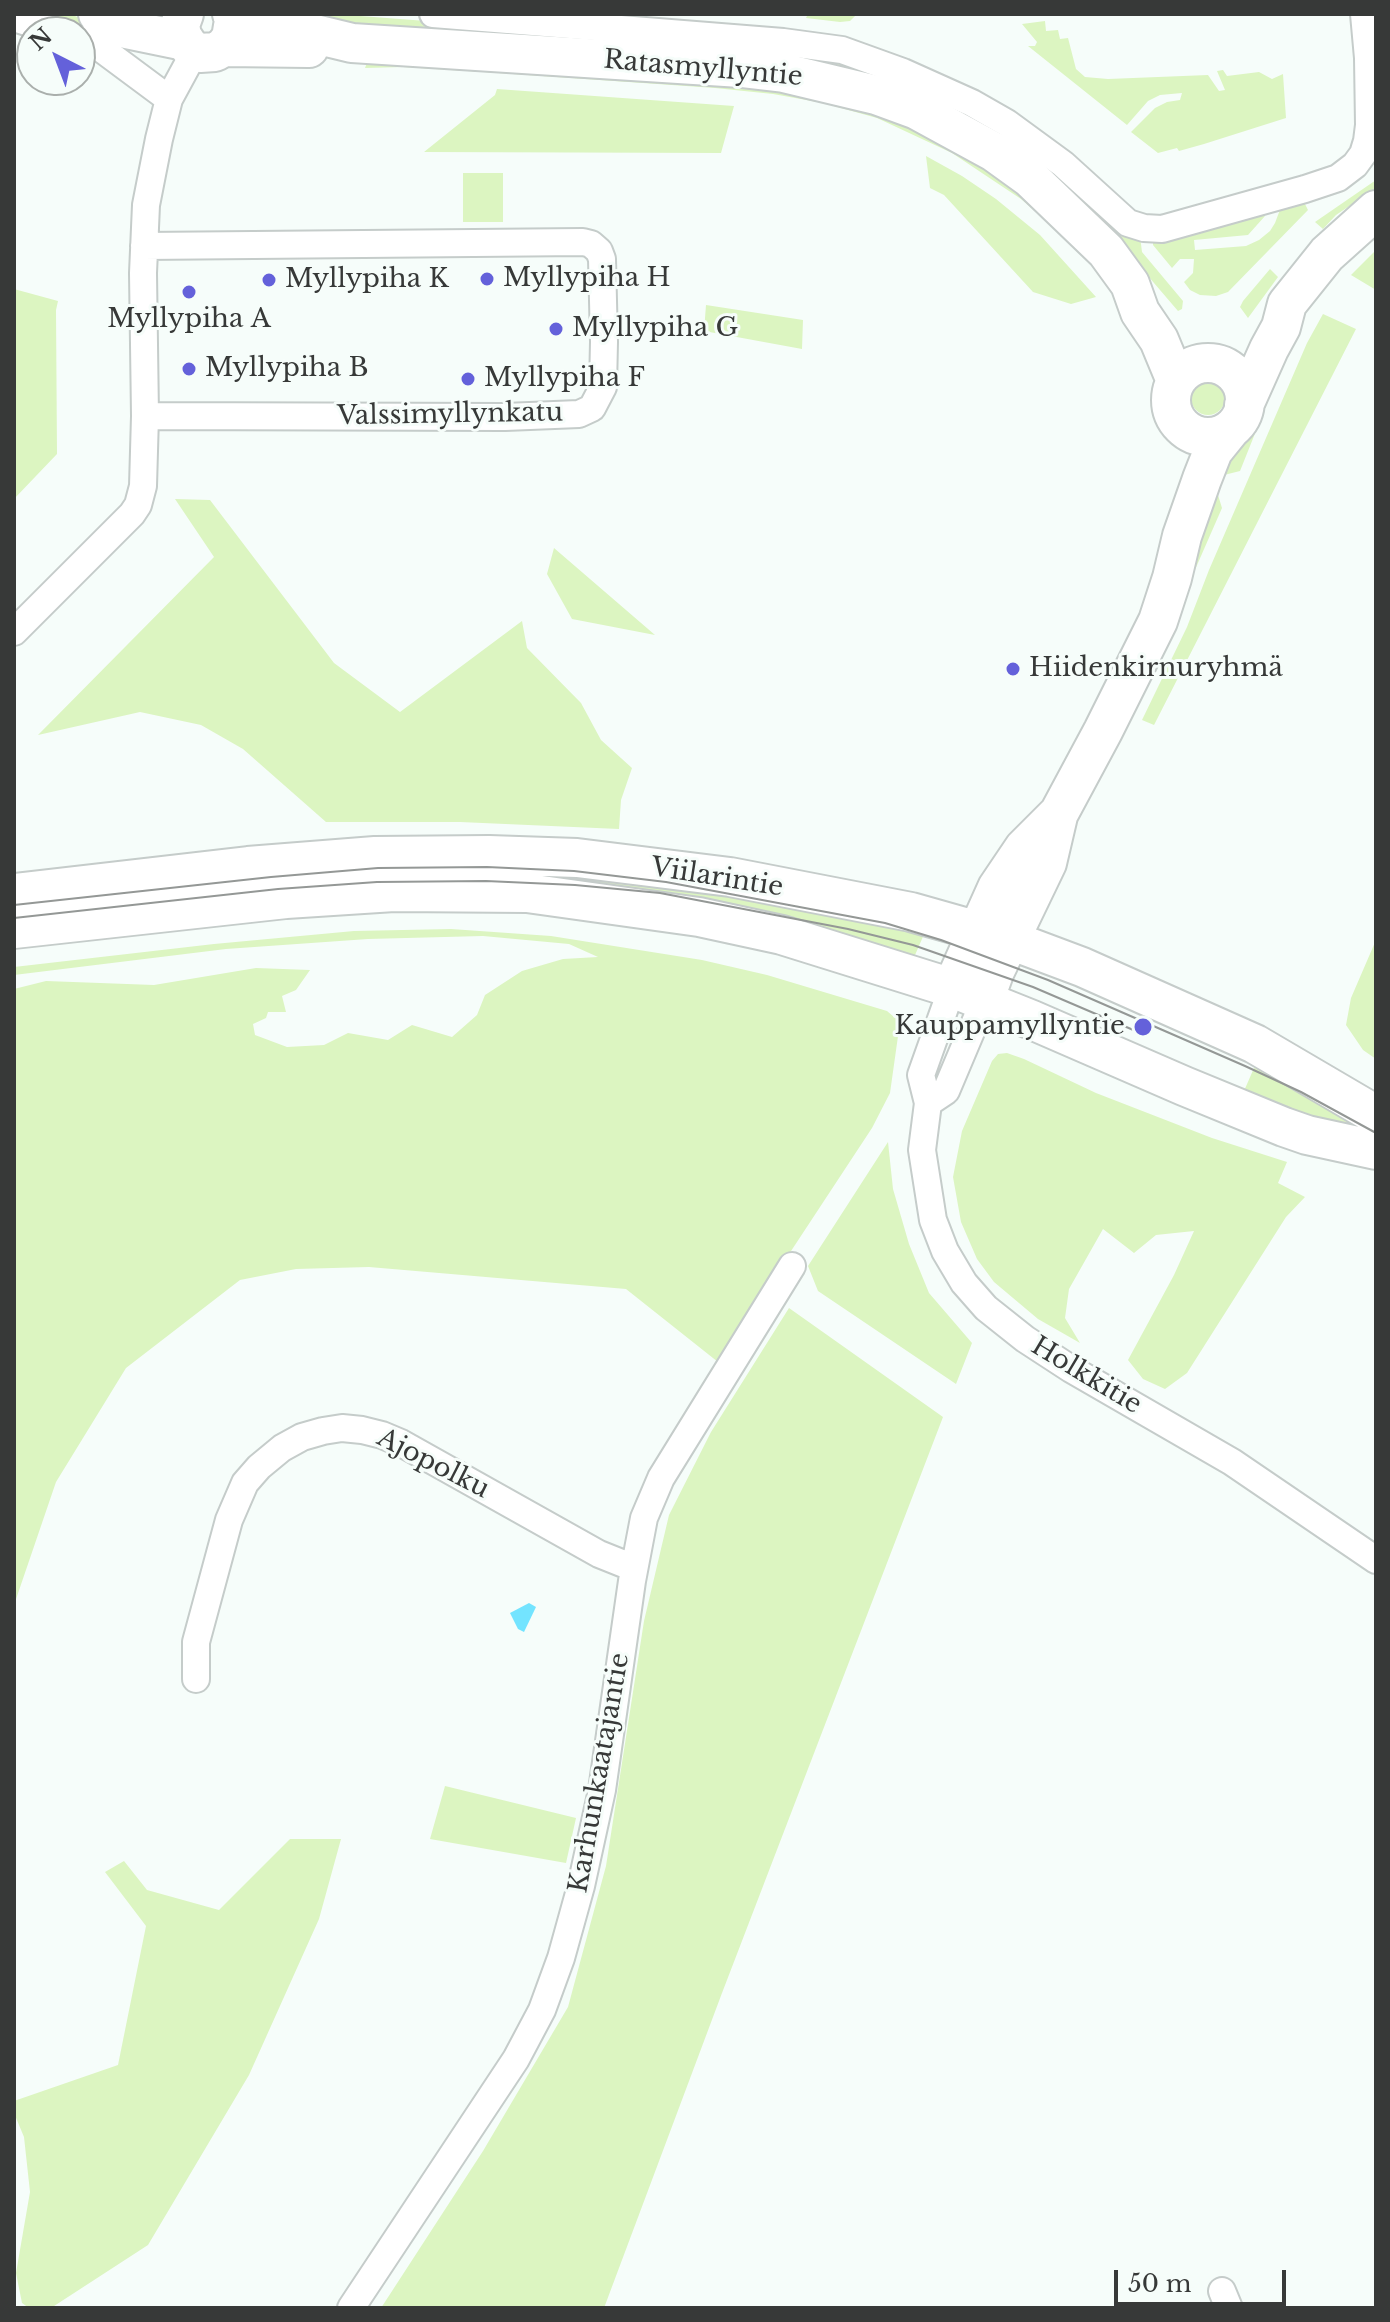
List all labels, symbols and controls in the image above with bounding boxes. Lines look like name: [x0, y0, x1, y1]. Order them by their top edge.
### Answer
north arrow: [16, 16, 96, 96]
text: N: [24, 22, 58, 56]
street label: Ratasmyllyntie: [602, 45, 804, 93]
place label: Myllypiha H: [503, 263, 671, 295]
place label: Myllypiha K: [285, 264, 449, 296]
marker: Myllypiha H: [478, 270, 496, 288]
marker: Myllypiha K: [260, 271, 278, 289]
marker: Myllypiha A: [180, 283, 198, 301]
place label: Myllypiha A: [107, 304, 271, 336]
place label: Myllypiha G: [572, 313, 738, 345]
marker: Myllypiha G: [547, 320, 565, 338]
place label: Myllypiha B: [205, 353, 369, 385]
marker: Myllypiha B: [180, 360, 198, 378]
place label: Myllypiha F: [484, 363, 645, 395]
marker: Myllypiha F: [459, 370, 477, 388]
street label: Valssimyllynkatu: [337, 397, 563, 433]
place label: Hiidenkirnuryhmä: [1029, 653, 1283, 685]
marker: Hiidenkirnuryhmä: [1004, 660, 1022, 678]
street label: Viilarintie: [649, 852, 785, 904]
place label: Kauppamyllyntie: [895, 1011, 1125, 1043]
marker: Kauppamyllyntie: [1132, 1016, 1154, 1038]
street label: Holkkitie: [1025, 1331, 1147, 1421]
street label: Ajopolku: [372, 1423, 494, 1505]
street label: Karhunkaatajantie: [564, 1651, 636, 1895]
scale bar: [1118, 2254, 1290, 2304]
text: 50 m: [1128, 2269, 1191, 2298]

